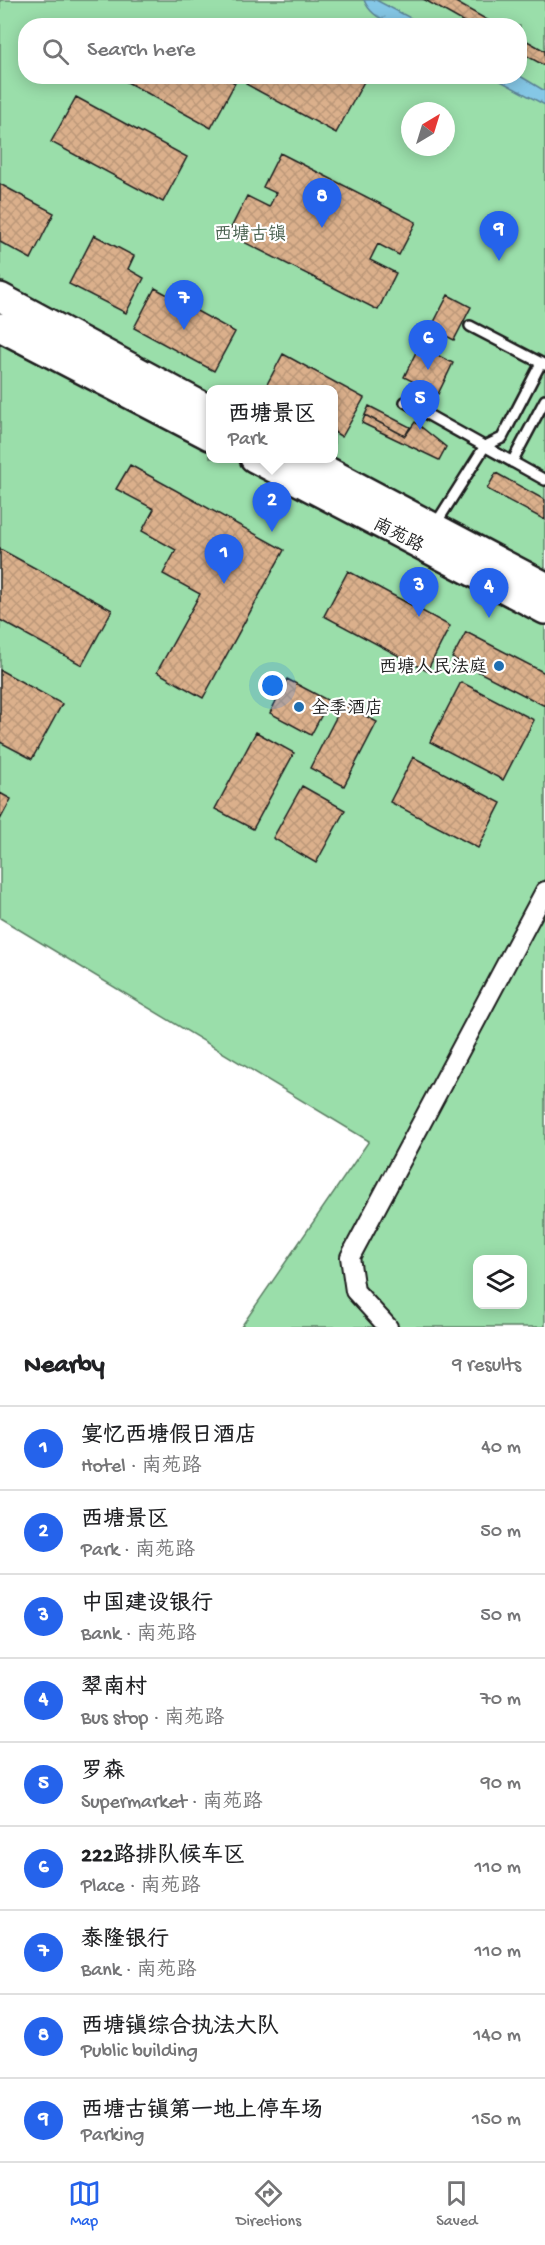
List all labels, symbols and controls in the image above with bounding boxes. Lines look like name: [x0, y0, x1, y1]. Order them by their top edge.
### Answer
search box: [18, 18, 527, 84]
icon: search: [39, 35, 72, 68]
text: Search here: [87, 38, 195, 64]
north arrow: [401, 102, 455, 156]
pin: 8: [302, 178, 342, 228]
pin: 9: [480, 212, 518, 261]
park label: 西塘古镇: [214, 224, 286, 246]
pin: 7: [164, 280, 204, 330]
pin: 6: [408, 320, 448, 370]
pin: 5: [400, 380, 440, 430]
popup: [206, 385, 338, 463]
text: 西塘景区: [228, 403, 316, 429]
text: Park: [228, 429, 266, 452]
pin: 2: [252, 482, 292, 532]
street label: 南苑路: [369, 514, 427, 558]
pin: 1: [204, 534, 244, 584]
pin: 3: [400, 568, 438, 617]
pin: 4: [470, 568, 508, 618]
place label: 西塘人民法庭: [379, 657, 487, 679]
marker: 西塘人民法庭: [492, 659, 506, 673]
your location: [258, 671, 287, 700]
place label: 全季酒店: [311, 698, 383, 720]
marker: 全季酒店: [292, 700, 306, 714]
map controls: [473, 1255, 527, 1309]
button: layers: [473, 1255, 527, 1309]
text: Nearby: [24, 1351, 105, 1382]
text: 9 results: [452, 1355, 521, 1378]
text: 宴忆西塘假日酒店: [81, 1424, 257, 1450]
text: 1: [39, 1437, 48, 1460]
text: 40 m: [481, 1437, 521, 1460]
text: Hotel · 南苑路: [81, 1456, 201, 1479]
text: 西塘景区: [81, 1508, 169, 1534]
text: 2: [39, 1521, 48, 1544]
text: 50 m: [480, 1521, 521, 1544]
text: Park · 南苑路: [81, 1540, 195, 1563]
text: 中国建设银行: [81, 1592, 213, 1618]
text: 3: [38, 1605, 49, 1628]
text: 50 m: [480, 1605, 521, 1628]
text: Bank · 南苑路: [81, 1624, 197, 1647]
text: 翠南村: [81, 1676, 147, 1702]
text: 4: [39, 1689, 48, 1712]
text: 70 m: [480, 1689, 521, 1712]
text: Bus stop · 南苑路: [81, 1708, 224, 1731]
text: 罗森: [81, 1760, 125, 1786]
text: 5: [38, 1773, 49, 1796]
text: 90 m: [481, 1773, 521, 1796]
text: Supermarket · 南苑路: [81, 1792, 262, 1815]
text: 222路排队候车区: [81, 1844, 245, 1870]
text: 6: [38, 1857, 49, 1880]
text: 110 m: [475, 1857, 521, 1880]
text: Place · 南苑路: [81, 1876, 200, 1899]
text: 泰隆银行: [81, 1928, 169, 1954]
text: 7: [38, 1941, 49, 1964]
text: 110 m: [475, 1941, 521, 1964]
text: Bank · 南苑路: [81, 1960, 197, 1983]
text: 西塘镇综合执法大队: [81, 2015, 279, 2041]
text: 8: [38, 2025, 49, 2048]
text: 140 m: [473, 2025, 521, 2048]
text: Public building: [81, 2041, 198, 2064]
text: 西塘古镇第一地上停车场: [81, 2099, 323, 2125]
text: 9: [38, 2109, 49, 2132]
text: 150 m: [472, 2109, 521, 2132]
text: Parking: [81, 2125, 144, 2148]
tab: Map: [68, 2177, 101, 2232]
tab: Directions: [236, 2177, 301, 2232]
tab: Saved: [436, 2177, 477, 2232]

